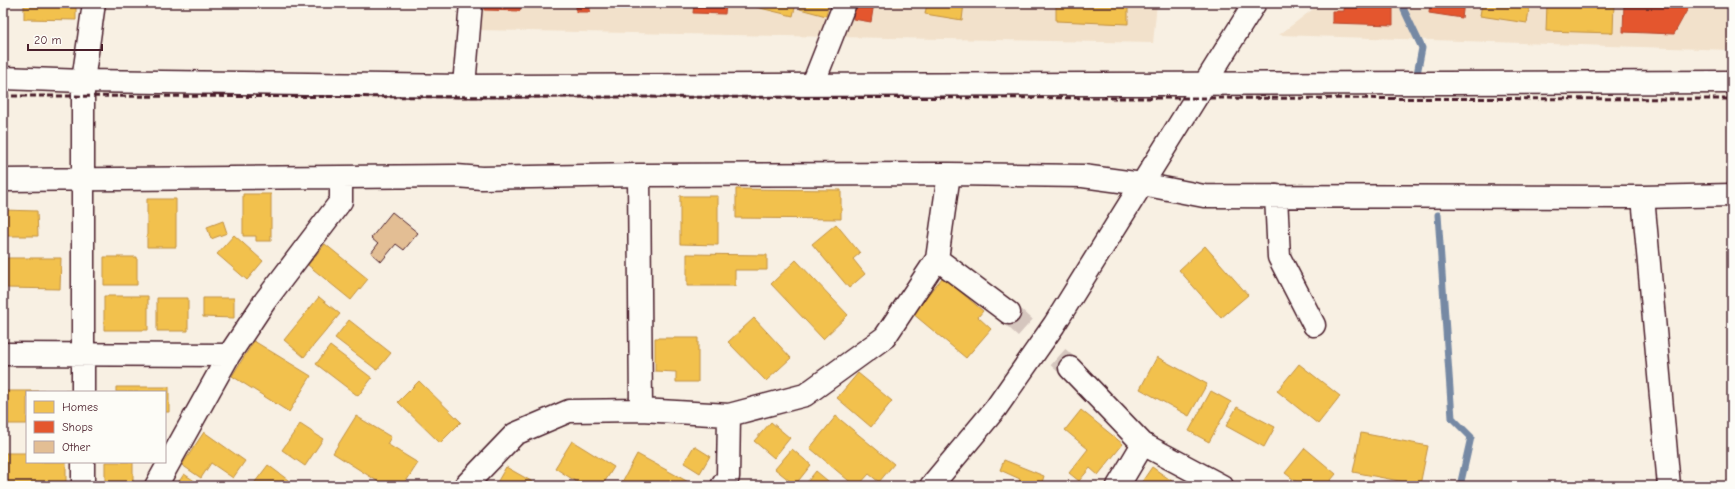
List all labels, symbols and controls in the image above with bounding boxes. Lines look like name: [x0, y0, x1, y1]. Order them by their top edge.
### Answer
scale bar: [28, 26, 102, 52]
text: 20 m: [34, 33, 62, 47]
legend: [26, 391, 166, 463]
text: Homes: [62, 400, 98, 414]
text: Shops: [62, 420, 93, 434]
text: Other: [62, 440, 91, 454]

